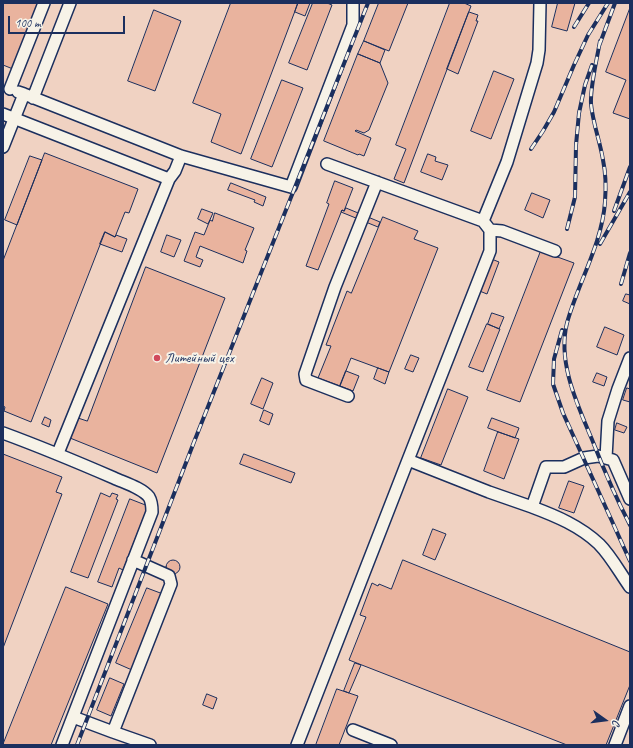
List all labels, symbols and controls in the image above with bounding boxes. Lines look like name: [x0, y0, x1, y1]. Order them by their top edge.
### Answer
scale bar: [10, 8, 127, 34]
text: 100 m: [15, 15, 41, 31]
place label: Литейный цех: [165, 350, 234, 366]
marker: Литейный цех: [152, 353, 162, 363]
north arrow: [585, 700, 625, 740]
text: С: [609, 719, 624, 727]

